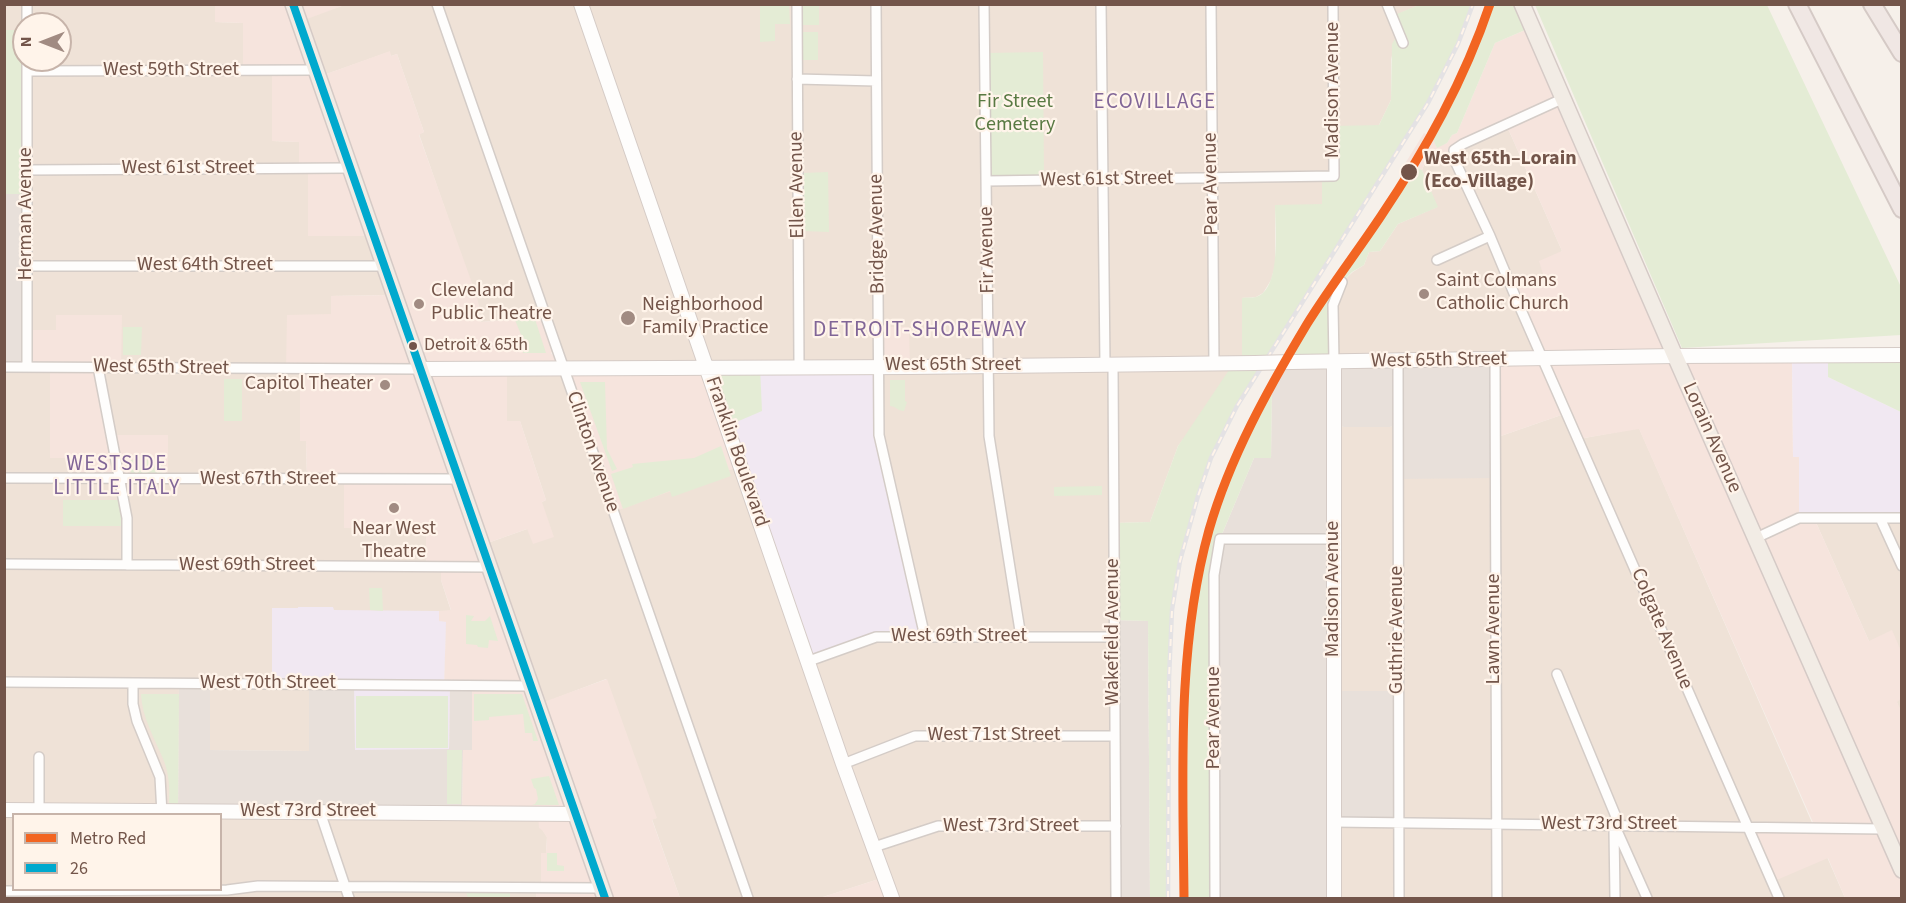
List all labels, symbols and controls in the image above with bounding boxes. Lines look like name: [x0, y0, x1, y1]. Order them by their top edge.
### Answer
north arrow: [12, 12, 72, 72]
street label: Madison Avenue: [1322, 22, 1346, 158]
text: N: [15, 37, 37, 47]
street label: West 59th Street: [103, 59, 239, 83]
district label: ECOVILLAGE: [1093, 90, 1217, 116]
park label: Fir Street Cemetery: [975, 91, 1055, 138]
street label: Ellen Avenue: [785, 131, 811, 239]
street label: Pear Avenue: [1199, 132, 1225, 236]
street label: Herman Avenue: [15, 147, 39, 281]
place label: West 65th–Lorain (Eco-Village): [1424, 148, 1577, 195]
street label: West 61st Street: [121, 157, 255, 181]
marker: West 65th–Lorain (Eco-Village): [1399, 162, 1419, 182]
street label: West 61st Street: [1040, 167, 1174, 193]
street label: Bridge Avenue: [865, 174, 891, 294]
street label: Fir Avenue: [975, 206, 1001, 294]
street label: West 64th Street: [137, 254, 273, 278]
place label: Saint Colmans Catholic Church: [1436, 270, 1569, 317]
place label: Cleveland Public Theatre: [431, 280, 552, 327]
marker: Saint Colmans Catholic Church: [1417, 287, 1431, 301]
place label: Neighborhood Family Practice: [642, 294, 768, 341]
marker: Cleveland Public Theatre: [412, 297, 426, 311]
marker: Neighborhood Family Practice: [619, 309, 637, 327]
district label: DETROIT-SHOREWAY: [813, 318, 1027, 344]
place label: Detroit & 65th: [424, 335, 528, 357]
marker: Detroit & 65th: [407, 340, 419, 352]
street label: West 65th Street: [1371, 348, 1507, 374]
street label: West 65th Street: [885, 354, 1021, 378]
street label: West 65th Street: [93, 355, 229, 381]
place label: Capitol Theater: [245, 373, 373, 397]
street label: Franklin Boulevard: [699, 374, 773, 530]
marker: Capitol Theater: [378, 378, 392, 392]
street label: Lorain Avenue: [1676, 379, 1746, 497]
street label: Clinton Avenue: [560, 388, 624, 516]
district label: WESTSIDE LITTLE ITALY: [53, 452, 181, 502]
street label: West 67th Street: [200, 468, 336, 492]
marker: Near West Theatre: [387, 501, 401, 515]
place label: Near West Theatre: [352, 518, 436, 565]
street label: Madison Avenue: [1322, 521, 1346, 657]
street label: West 69th Street: [179, 554, 315, 578]
street label: Wakefield Avenue: [1102, 558, 1126, 706]
street label: Colgate Avenue: [1625, 565, 1697, 693]
street label: Guthrie Avenue: [1386, 566, 1410, 694]
street label: Lawn Avenue: [1483, 574, 1507, 684]
street label: West 69th Street: [891, 625, 1027, 649]
street label: Pear Avenue: [1203, 666, 1227, 770]
street label: West 70th Street: [200, 672, 336, 696]
street label: West 71st Street: [927, 724, 1061, 748]
street label: West 73rd Street: [240, 800, 376, 824]
legend: [12, 813, 222, 891]
street label: West 73rd Street: [1541, 813, 1677, 837]
street label: West 73rd Street: [943, 815, 1079, 839]
text: Metro Red: [70, 826, 146, 851]
text: 26: [70, 856, 88, 881]

